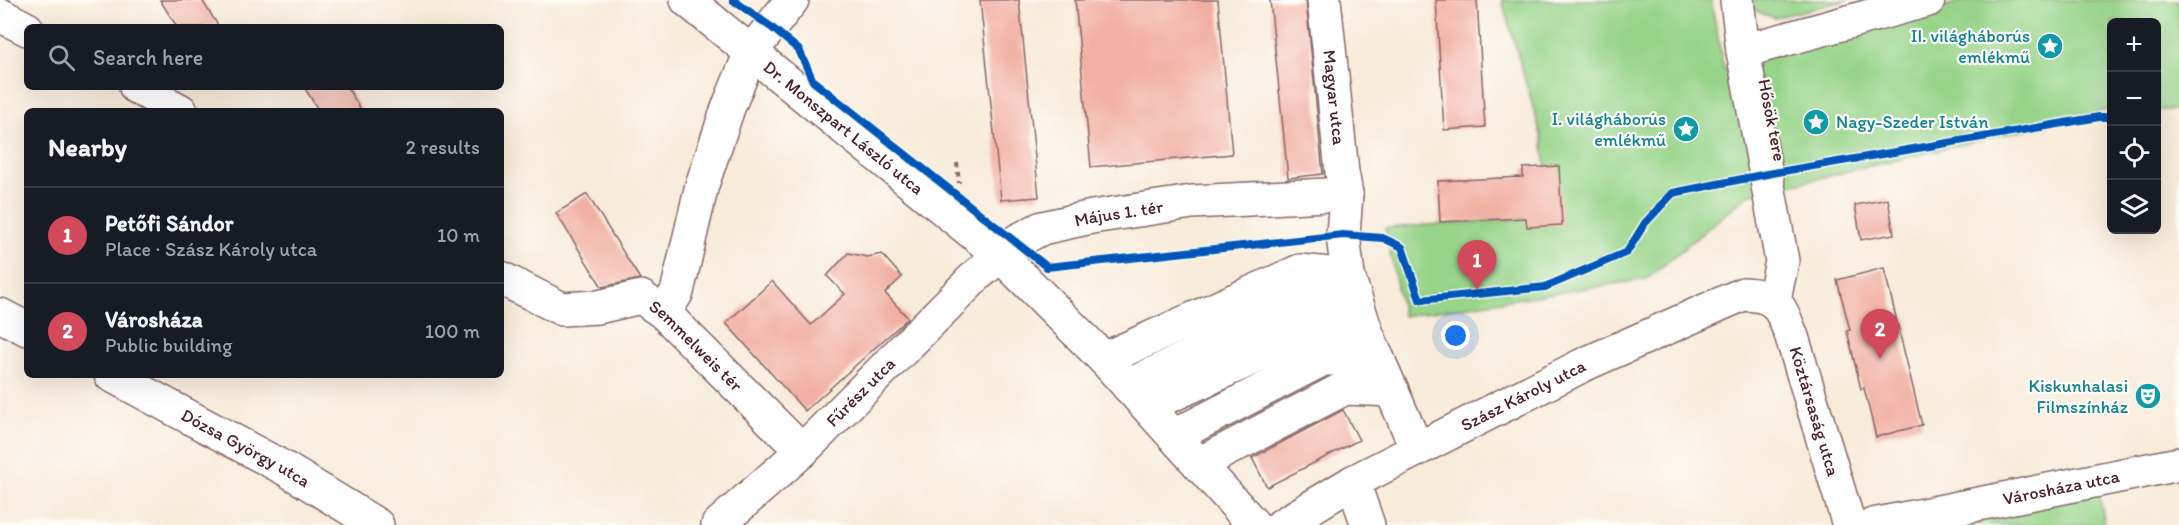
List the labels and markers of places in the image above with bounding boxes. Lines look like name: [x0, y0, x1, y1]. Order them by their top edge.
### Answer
place label: II. világháborús emlékmű: [1911, 25, 2030, 68]
place icon: II. világháborús emlékmű: [2035, 31, 2065, 61]
place icon: Nagy-Szeder István: [1801, 107, 1831, 137]
place label: I. világháborús emlékmű: [1551, 108, 1666, 151]
place label: Nagy-Szeder István: [1836, 111, 1988, 133]
place icon: I. világháborús emlékmű: [1671, 114, 1701, 144]
pin: 1: [1458, 240, 1496, 290]
pin: 2: [1860, 310, 1900, 359]
place label: Kiskunhalasi Filmszínház: [2028, 375, 2129, 418]
theatre icon: Kiskunhalasi Filmszínház: [2133, 381, 2163, 411]

